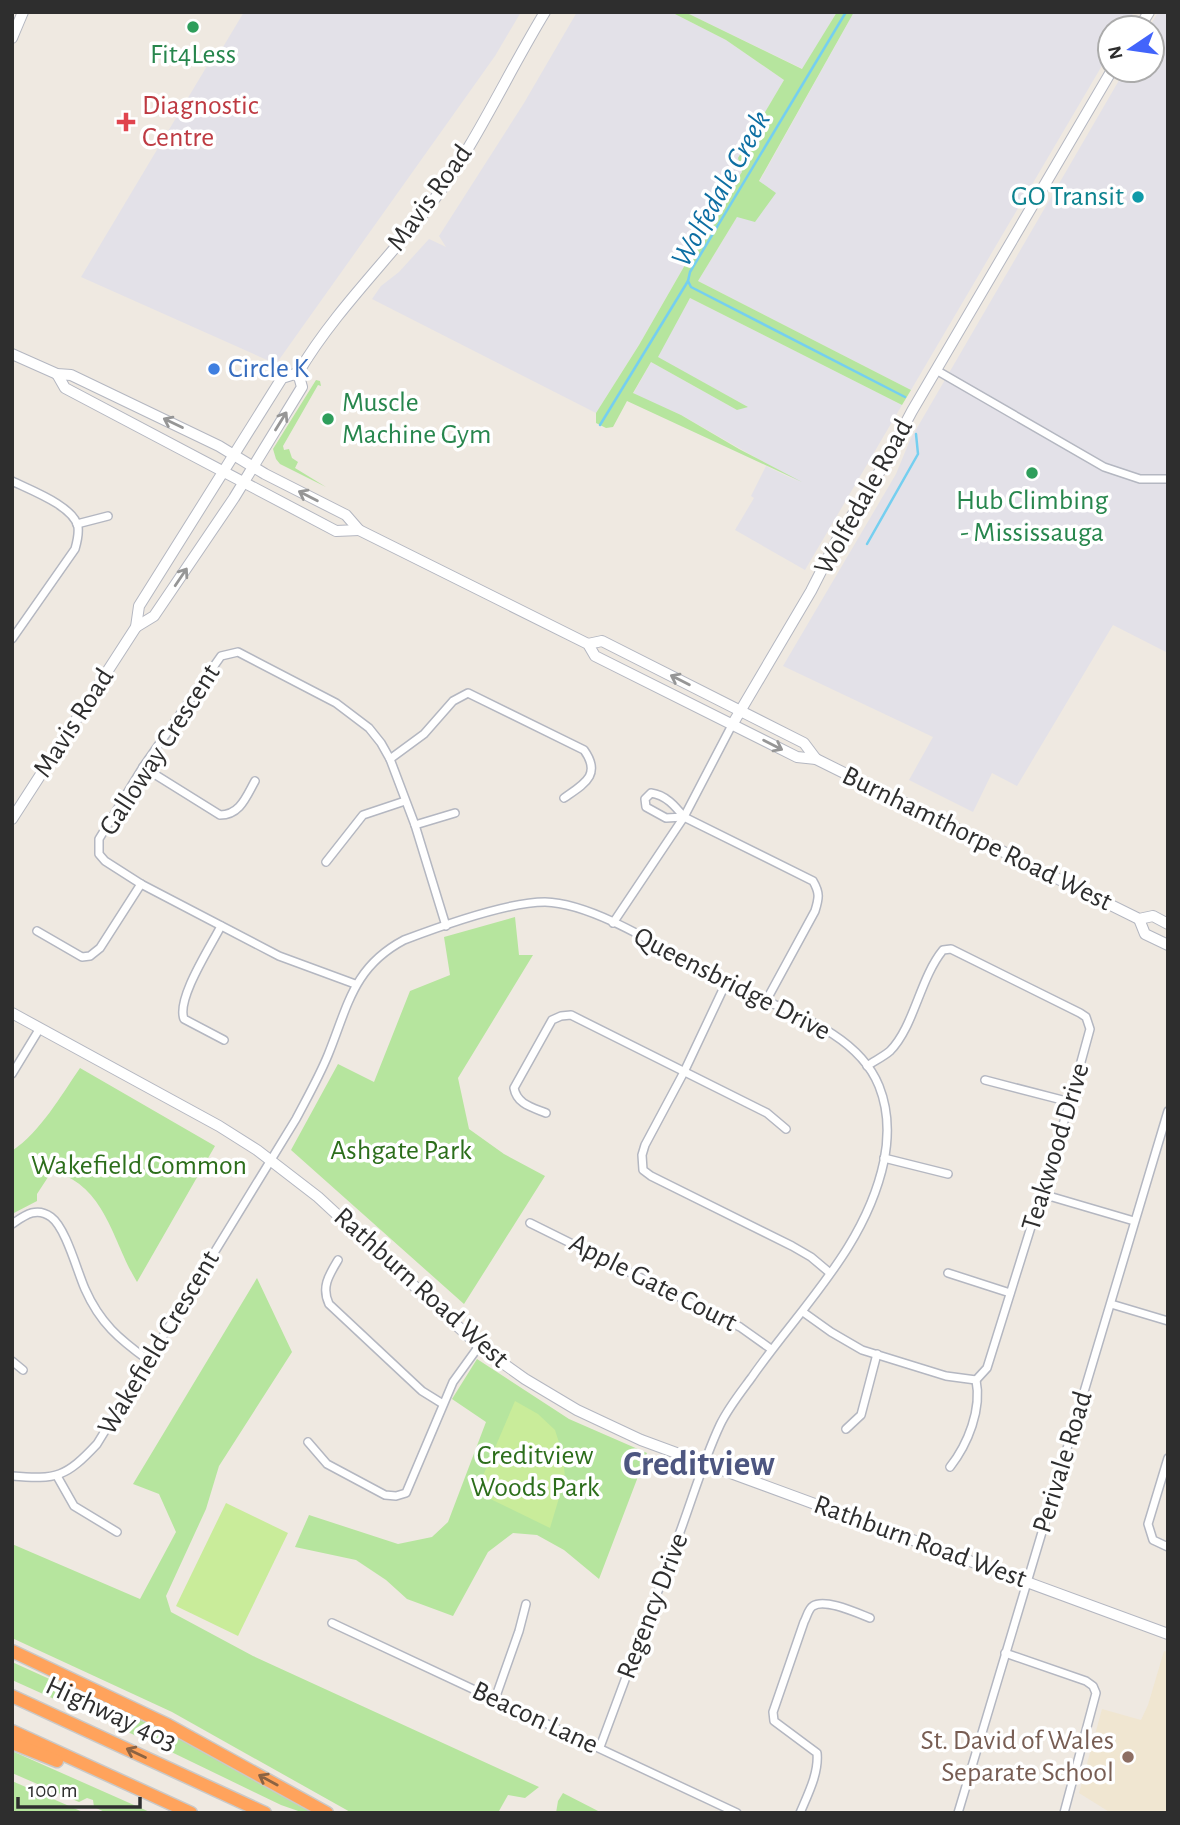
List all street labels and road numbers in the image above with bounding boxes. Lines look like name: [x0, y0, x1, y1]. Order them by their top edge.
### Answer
street label: Mavis Road: [382, 140, 478, 256]
street label: Wolfedale Road: [810, 415, 918, 579]
street label: Galloway Crescent: [94, 659, 226, 840]
street label: Mavis Road: [29, 664, 119, 782]
street label: Burnhamthorpe Road West: [838, 761, 1116, 917]
street label: Queensbridge Drive: [629, 922, 835, 1046]
street label: Teakwood Drive: [1017, 1060, 1095, 1234]
street label: Rathburn Road West: [328, 1203, 514, 1373]
street label: Apple Gate Court: [565, 1229, 741, 1337]
street label: Wakefield Crescent: [93, 1246, 225, 1440]
street label: Perivale Road: [1028, 1388, 1098, 1536]
street label: Rathburn Road West: [810, 1491, 1030, 1594]
street label: Regency Drive: [612, 1529, 694, 1683]
street label: Highway 403: [41, 1672, 181, 1756]
street label: Beacon Lane: [468, 1677, 602, 1759]

